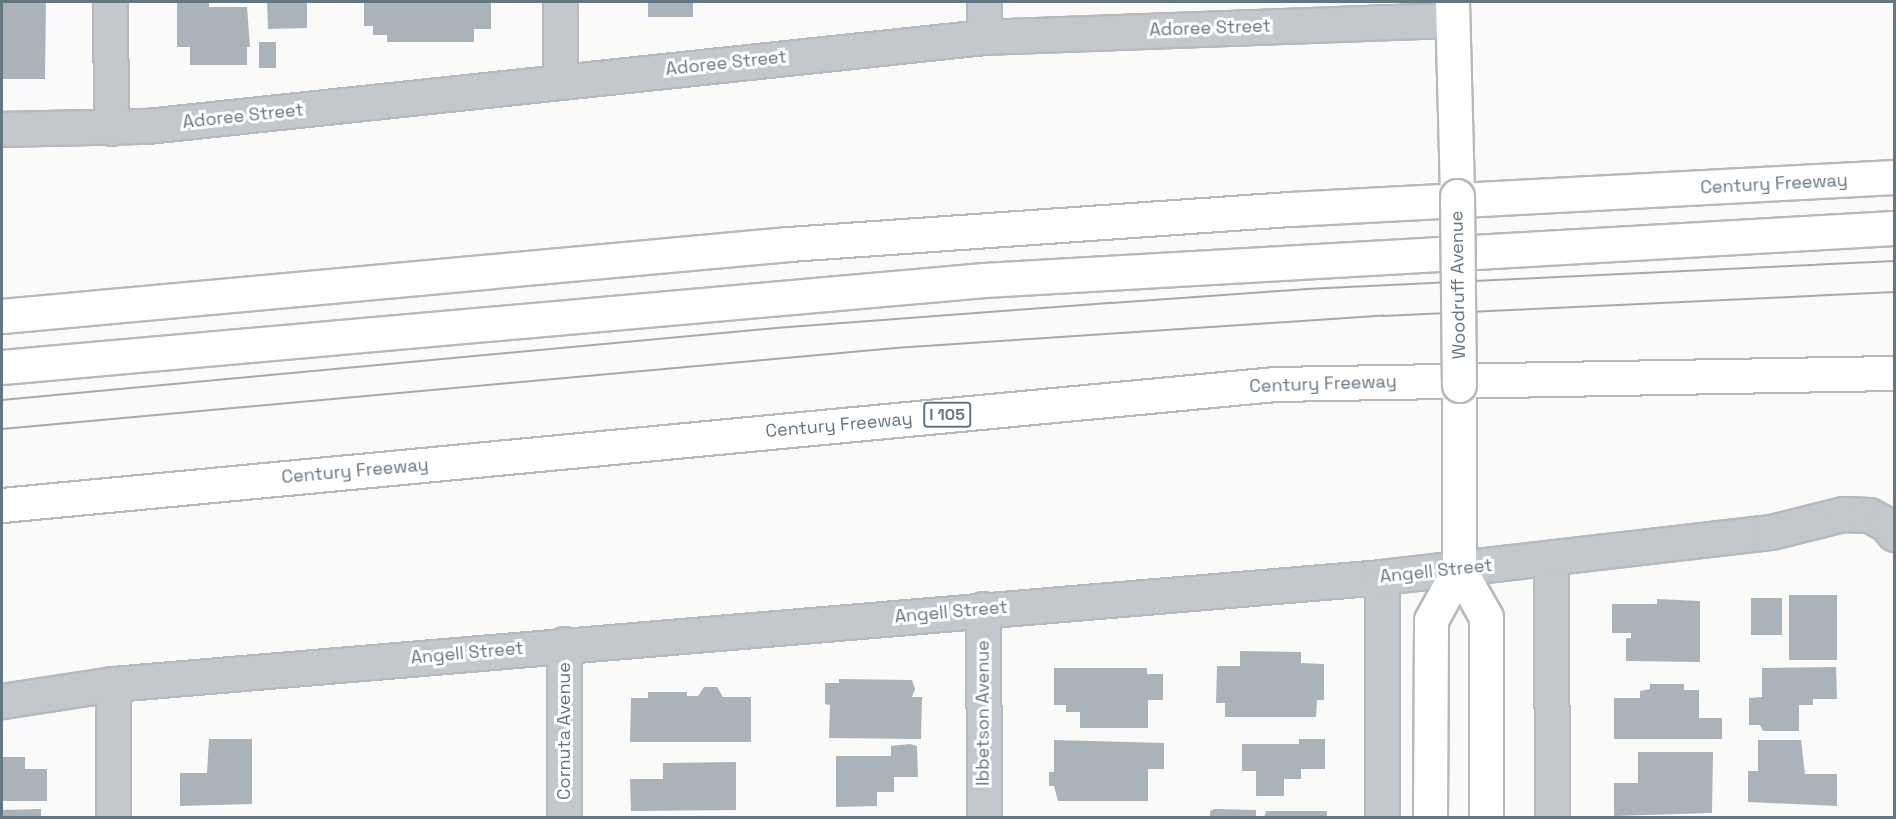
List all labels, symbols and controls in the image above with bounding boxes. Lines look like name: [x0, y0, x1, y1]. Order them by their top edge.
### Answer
street label: Adoree Street: [1149, 15, 1271, 41]
street label: Adoree Street: [664, 46, 788, 80]
street label: Adoree Street: [181, 99, 305, 133]
street label: Century Freeway: [1700, 169, 1848, 199]
street label: Woodruff Avenue: [1446, 210, 1470, 360]
street label: Century Freeway: [1249, 371, 1397, 397]
road number: I 105: [923, 402, 971, 428]
street label: Century Freeway: [765, 408, 913, 442]
street label: Century Freeway: [281, 454, 429, 488]
street label: Angell Street: [1379, 554, 1493, 588]
street label: Angell Street: [894, 596, 1008, 628]
street label: Angell Street: [410, 637, 524, 669]
street label: Ibbetson Avenue: [972, 640, 994, 786]
street label: Cornuta Avenue: [553, 662, 575, 800]

